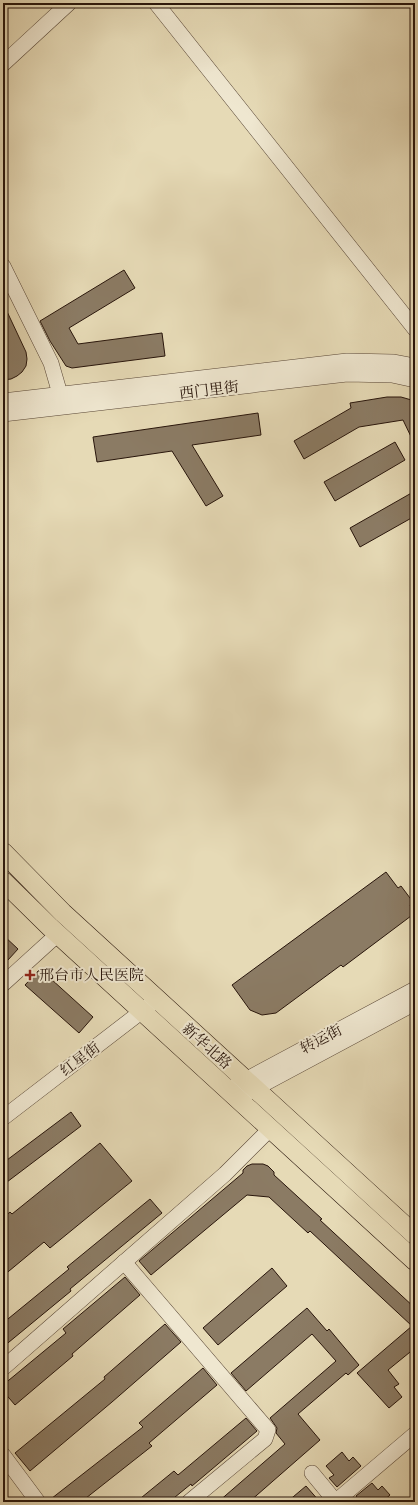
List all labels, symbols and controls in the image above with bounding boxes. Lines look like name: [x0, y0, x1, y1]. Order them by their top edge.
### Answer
street label: 西门里街: [178, 376, 240, 404]
place label: 邢台市人民医院: [39, 965, 144, 985]
marker: 邢台市人民医院: [24, 969, 36, 981]
street label: 新华北路: [178, 1018, 236, 1074]
street label: 转运街: [296, 1020, 346, 1058]
street label: 红星街: [56, 1037, 104, 1081]

